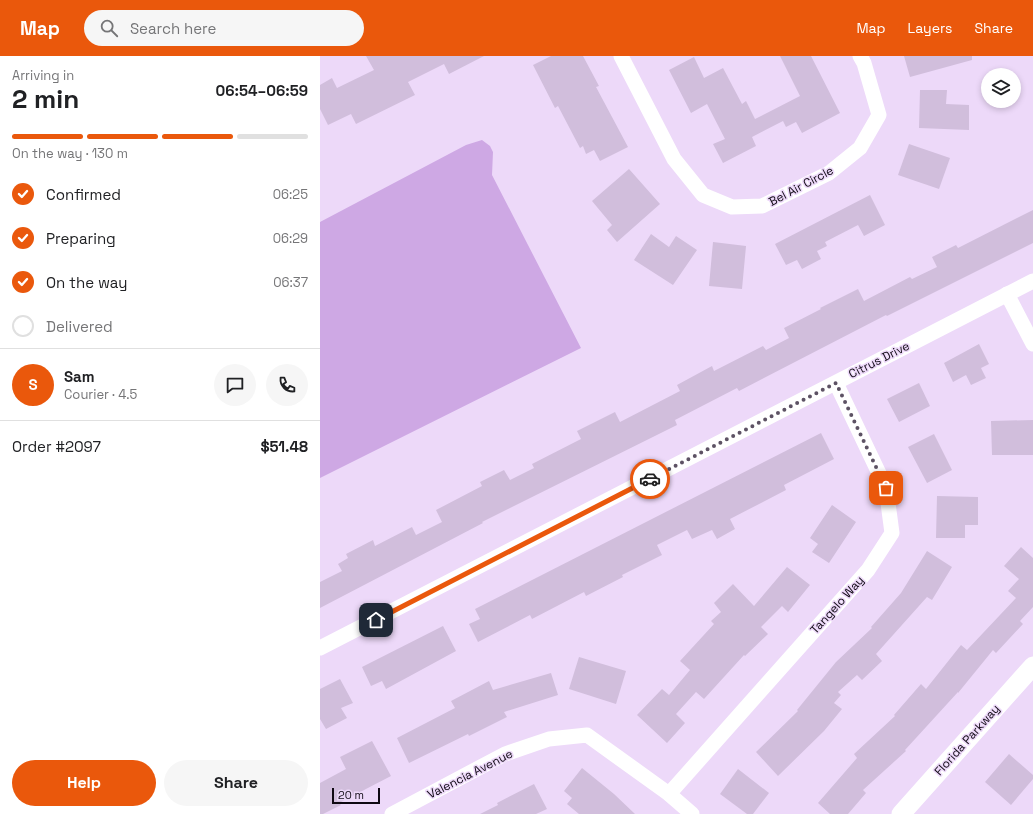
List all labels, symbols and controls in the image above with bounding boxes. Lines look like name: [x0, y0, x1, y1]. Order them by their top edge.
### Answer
search box: [84, 10, 364, 46]
text: Map: [20, 16, 60, 41]
icon: search: [98, 17, 120, 39]
text: Search here: [130, 19, 216, 38]
text: Map: [856, 19, 886, 37]
text: Layers: [908, 19, 952, 37]
text: Share: [974, 19, 1013, 37]
text: Arriving in: [12, 67, 74, 84]
map controls: [981, 68, 1021, 108]
button: layers: [981, 68, 1021, 108]
text: 06:54–06:59: [216, 81, 308, 100]
text: 2 min: [12, 82, 79, 116]
text: On the way · 130 m: [12, 145, 128, 162]
street label: Bel Air Circle: [766, 162, 836, 210]
icon: check: [12, 183, 34, 205]
text: Confirmed: [46, 185, 121, 204]
text: 06:25: [273, 186, 308, 203]
icon: check: [12, 227, 34, 249]
text: Preparing: [46, 229, 116, 248]
text: 06:29: [273, 230, 308, 247]
icon: check: [12, 271, 34, 293]
text: On the way: [46, 273, 127, 292]
text: 06:37: [273, 274, 308, 291]
text: Delivered: [46, 317, 113, 336]
street label: Citrus Drive: [846, 338, 912, 382]
button: chat: [214, 364, 256, 406]
button: phone: [266, 364, 308, 406]
text: Sam: [64, 367, 95, 386]
text: S: [28, 375, 38, 394]
text: Courier · 4.5: [64, 386, 137, 403]
text: Order #2097: [12, 437, 101, 456]
text: $51.48: [260, 437, 308, 456]
courier: [630, 459, 670, 499]
icon: car: [639, 468, 661, 490]
pin: [869, 471, 903, 505]
icon: bag: [875, 477, 897, 499]
street label: Tangelo Way: [807, 573, 867, 637]
pin: [359, 603, 393, 637]
icon: home: [365, 609, 387, 631]
street label: Florida Parkway: [931, 701, 1003, 779]
street label: Valencia Avenue: [425, 746, 515, 802]
button: Help: [12, 760, 156, 806]
button: Share: [164, 760, 308, 806]
scale bar: [332, 786, 380, 805]
text: 20 m: [338, 788, 364, 802]

